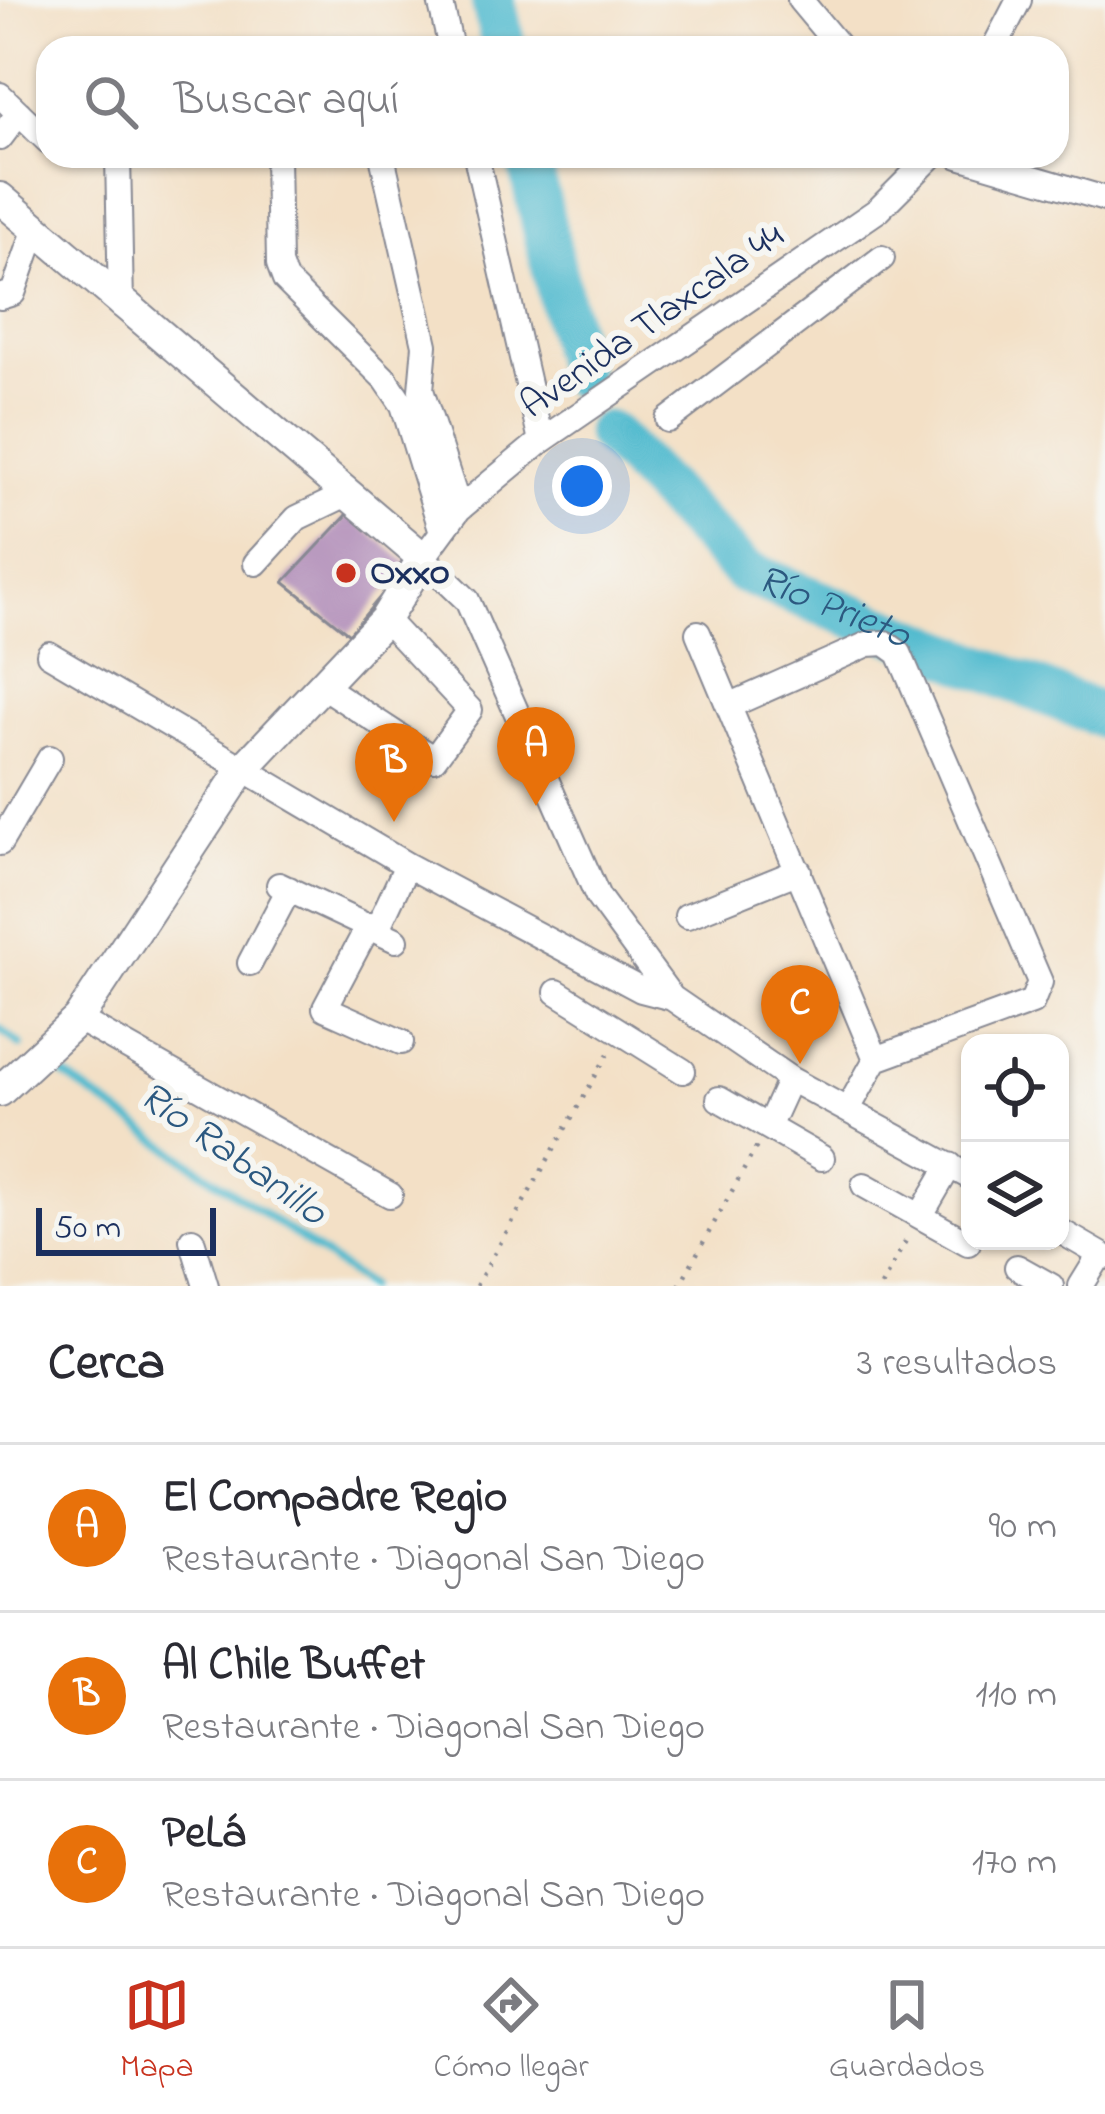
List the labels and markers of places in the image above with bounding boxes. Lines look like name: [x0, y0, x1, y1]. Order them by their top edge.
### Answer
place label: Oxxo: [370, 545, 450, 602]
marker: Oxxo: [333, 560, 359, 586]
pin: A: [497, 707, 575, 806]
pin: B: [355, 723, 433, 822]
pin: C: [761, 965, 839, 1064]

